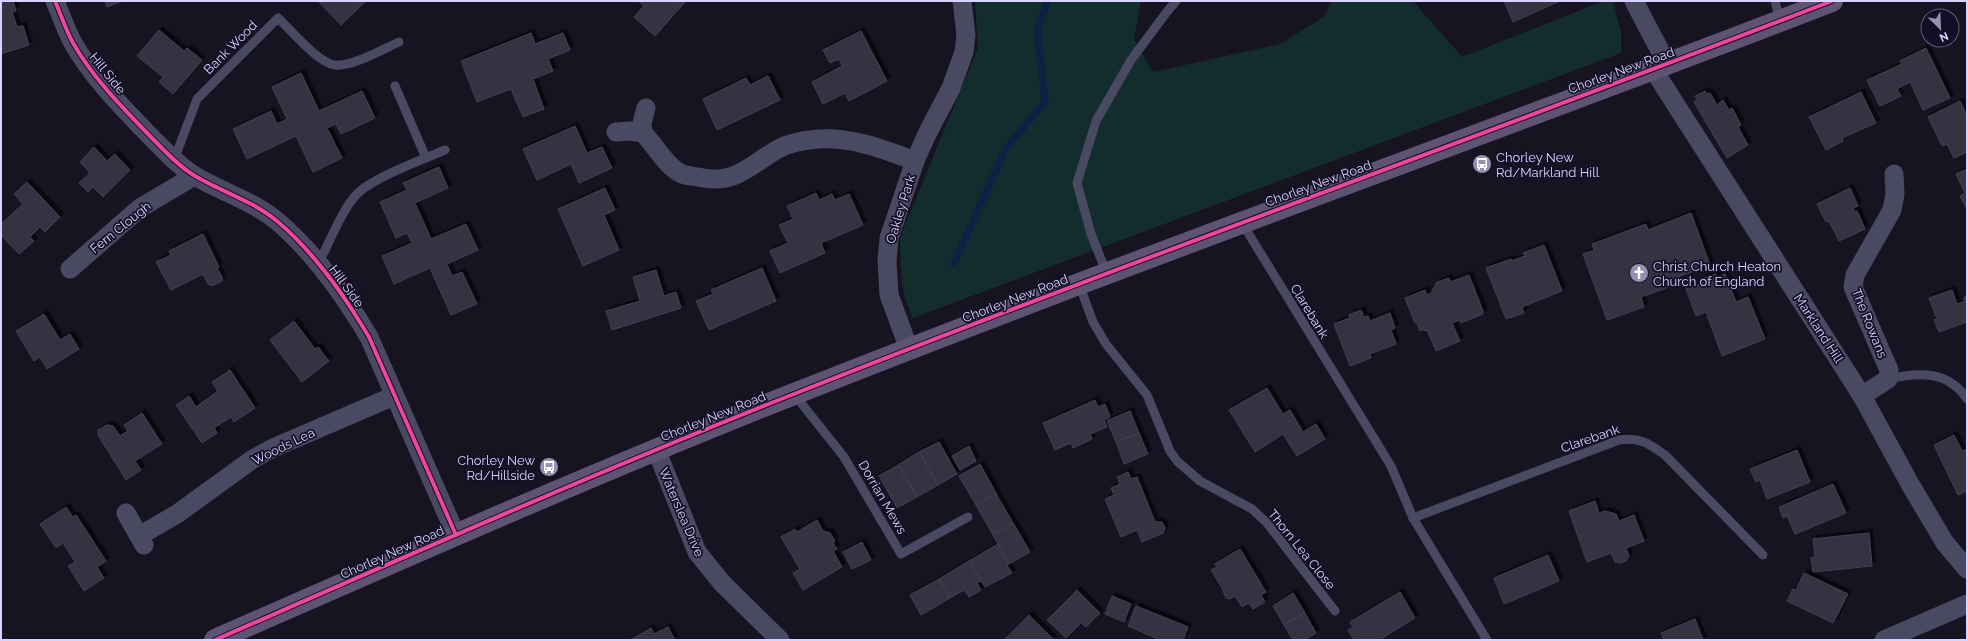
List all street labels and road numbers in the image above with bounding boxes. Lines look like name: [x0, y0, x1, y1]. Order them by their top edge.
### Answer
street label: Bank Wood: [201, 18, 260, 77]
street label: Chorley New Road: [1566, 44, 1676, 97]
street label: Hill Side: [86, 50, 129, 97]
street label: Chorley New Road: [1263, 157, 1373, 210]
street label: Oakley Park: [883, 173, 918, 245]
street label: Fern Clough: [87, 198, 154, 256]
street label: Hill Side: [326, 262, 367, 311]
street label: Chorley New Road: [960, 271, 1070, 326]
street label: Clarebank: [1287, 281, 1332, 341]
street label: The Rowans: [1849, 286, 1890, 360]
street label: Markland Hill: [1791, 291, 1847, 366]
street label: Chorley New Road: [659, 389, 768, 444]
street label: Clarebank: [1559, 421, 1622, 456]
street label: Woods Lea: [249, 425, 317, 468]
street label: Dorrian Mews: [855, 458, 910, 537]
street label: Waterslea Drive: [656, 465, 707, 559]
street label: Thorn Lea Close: [1265, 506, 1339, 593]
street label: Chorley New Road: [338, 523, 446, 582]

